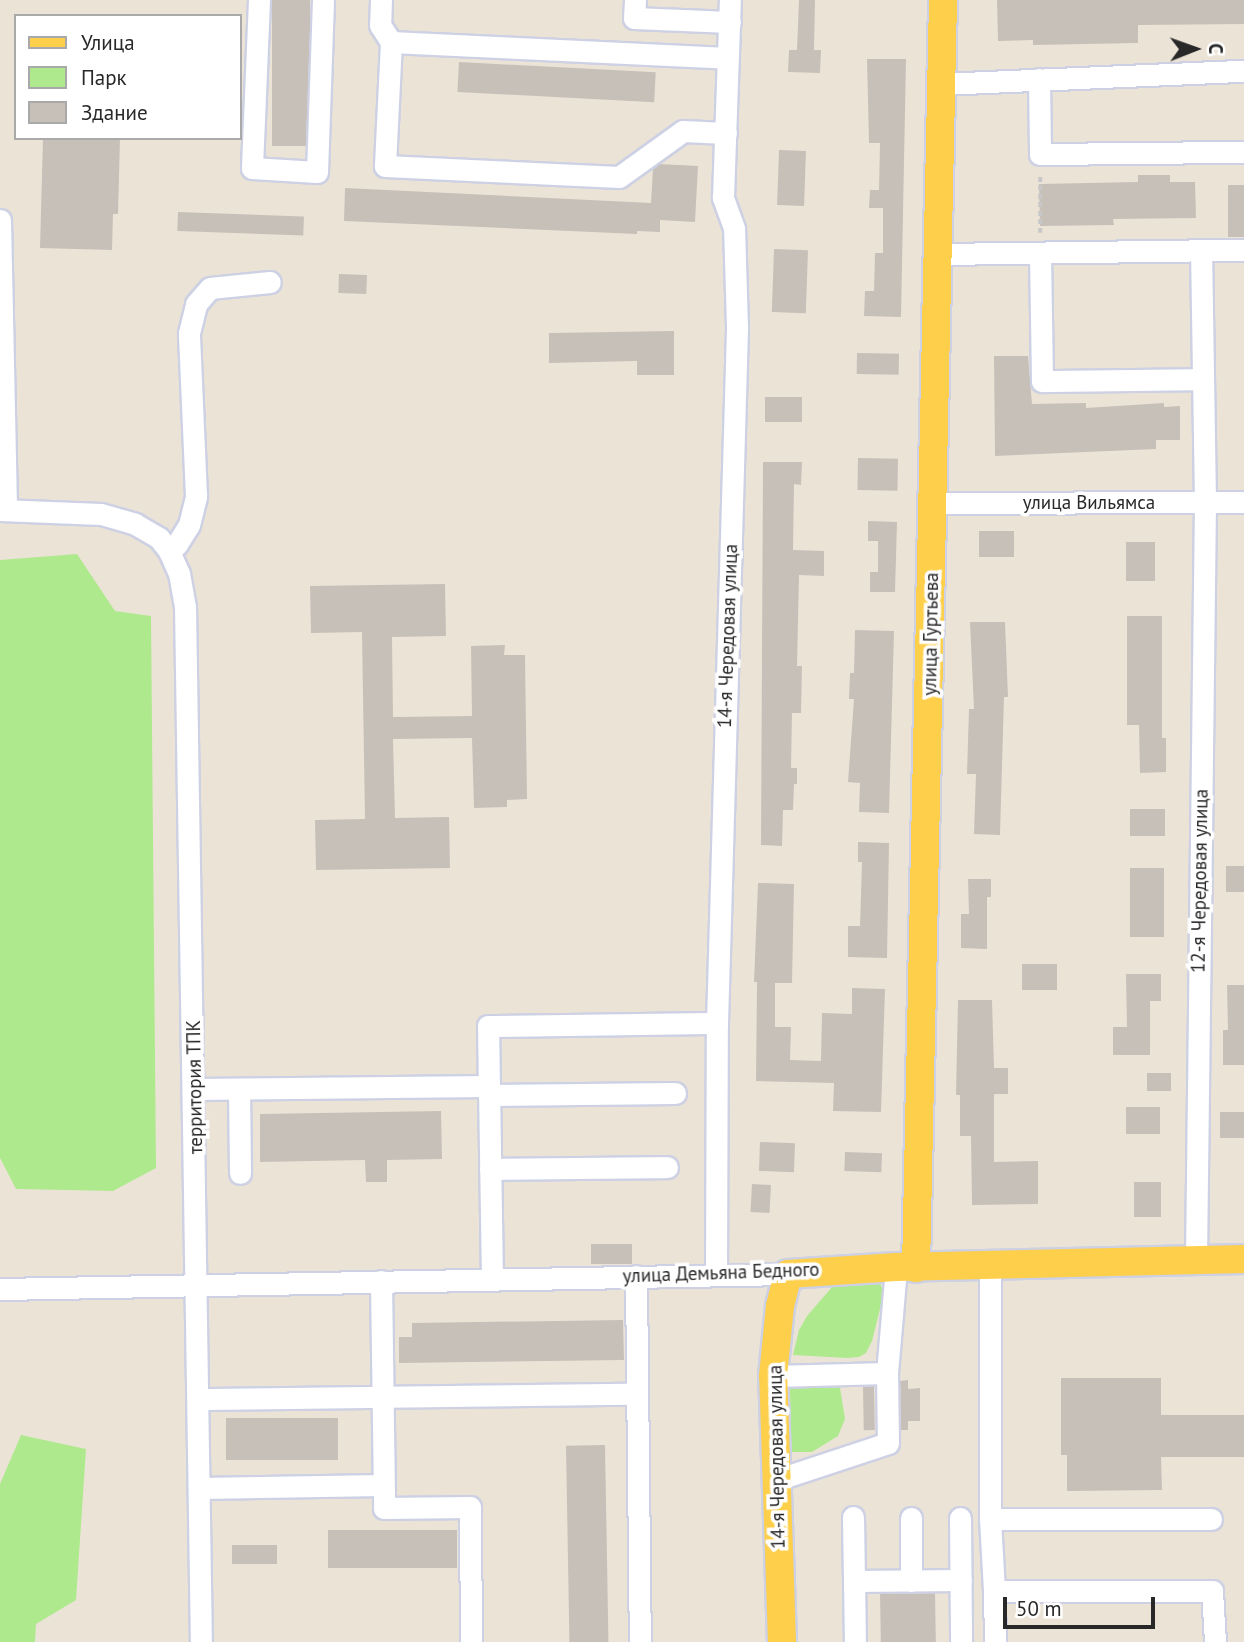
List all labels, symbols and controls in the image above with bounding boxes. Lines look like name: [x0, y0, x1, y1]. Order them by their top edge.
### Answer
legend: [14, 14, 242, 140]
north arrow: [1160, 14, 1230, 84]
text: Улица: [81, 29, 135, 56]
text: С: [1204, 43, 1228, 54]
text: Парк: [81, 64, 127, 91]
text: Здание: [81, 99, 148, 126]
street label: улица Вильямса: [1023, 492, 1155, 514]
street label: 14-я Чередовая улица: [713, 544, 743, 728]
street label: улица Гуртьева: [919, 572, 943, 696]
street label: 12-я Чередовая улица: [1187, 789, 1213, 973]
street label: территория ТПК: [182, 1019, 208, 1155]
street label: улица Демьяна Бедного: [622, 1258, 820, 1288]
street label: 14-я Чередовая улица: [764, 1365, 790, 1549]
scale bar: [1006, 1582, 1158, 1626]
text: 50 m: [1016, 1595, 1062, 1622]

